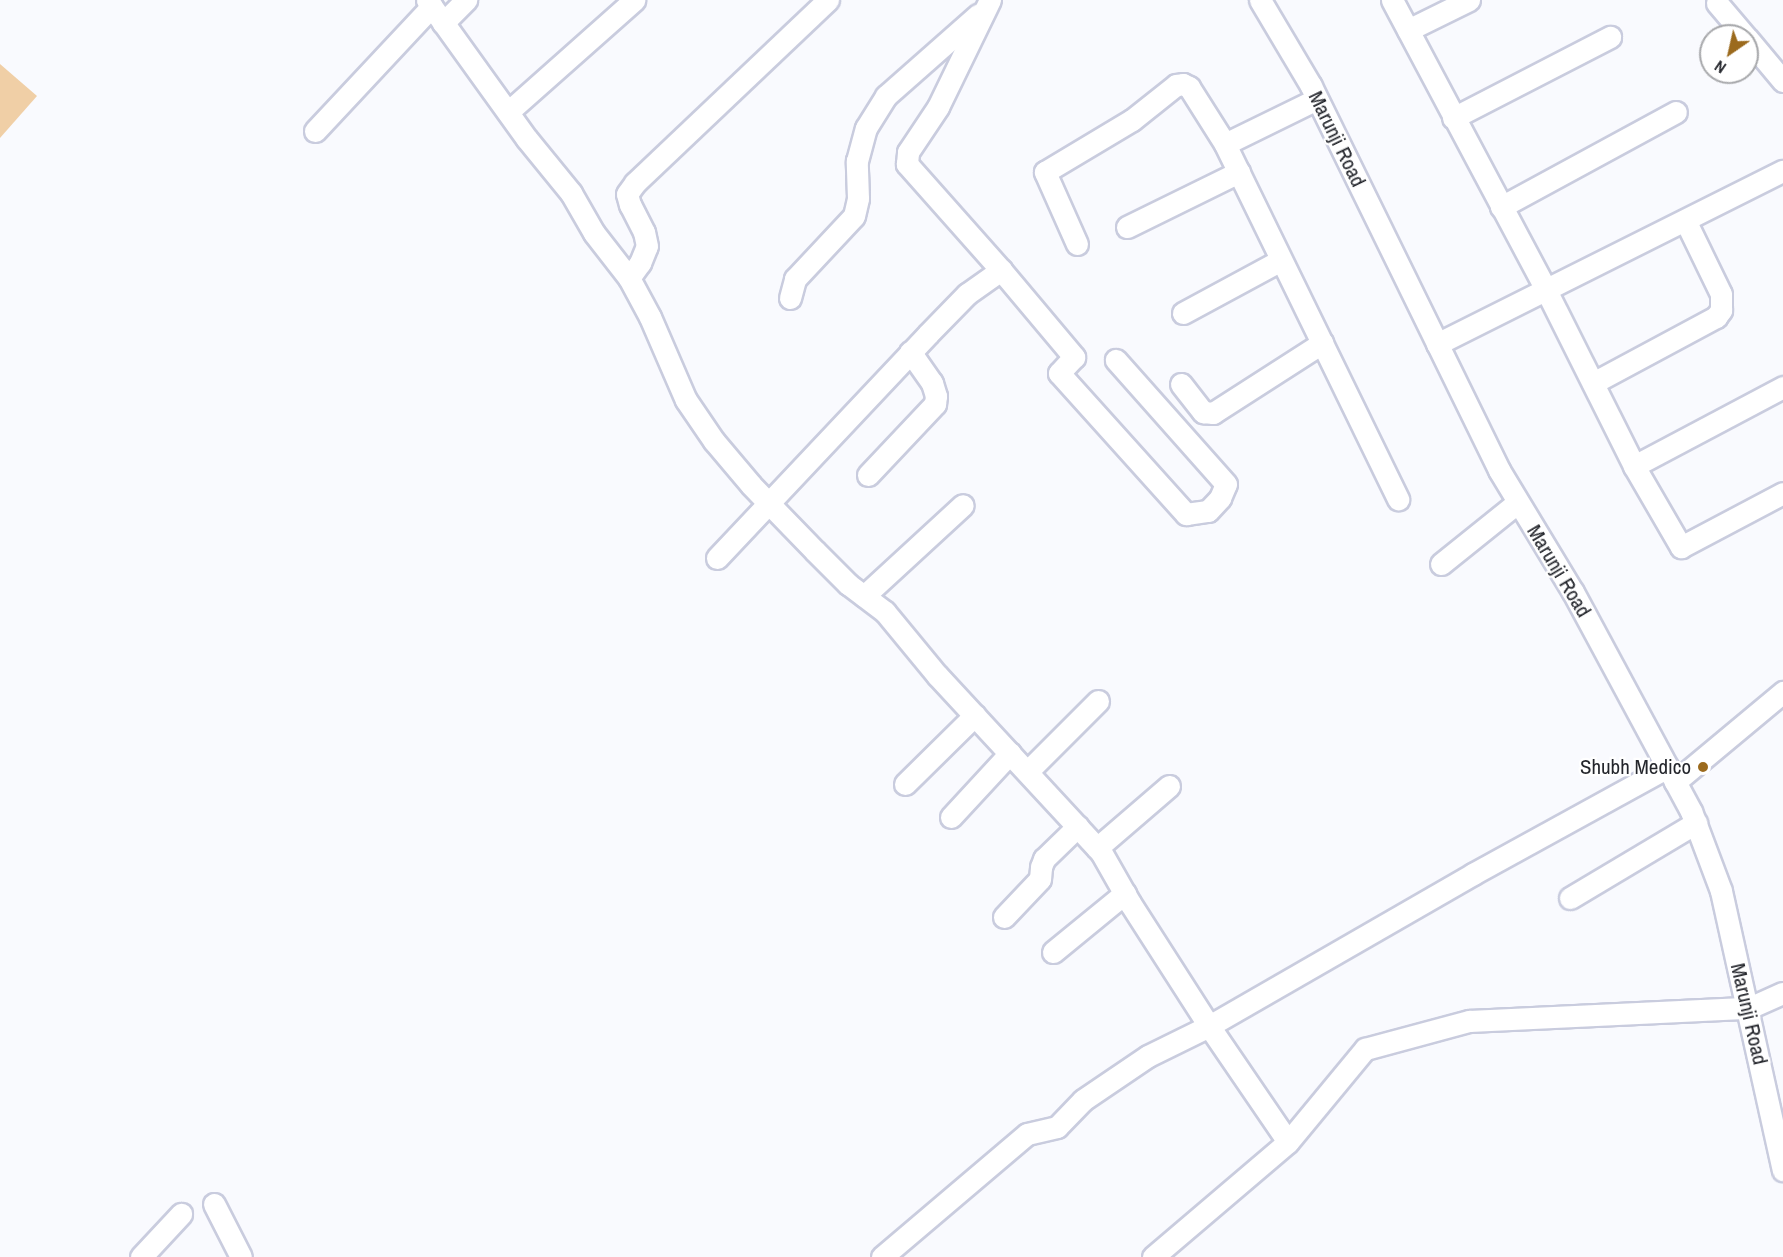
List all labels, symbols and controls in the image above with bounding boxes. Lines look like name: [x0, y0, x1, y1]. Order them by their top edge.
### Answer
north arrow: [1699, 24, 1759, 84]
text: N: [1710, 55, 1730, 79]
street label: Marunji Road: [1303, 87, 1371, 191]
street label: Marunji Road: [1522, 520, 1596, 622]
place label: Shubh Medico: [1580, 754, 1691, 780]
marker: Shubh Medico: [1696, 760, 1710, 774]
street label: Marunji Road: [1725, 961, 1773, 1067]

